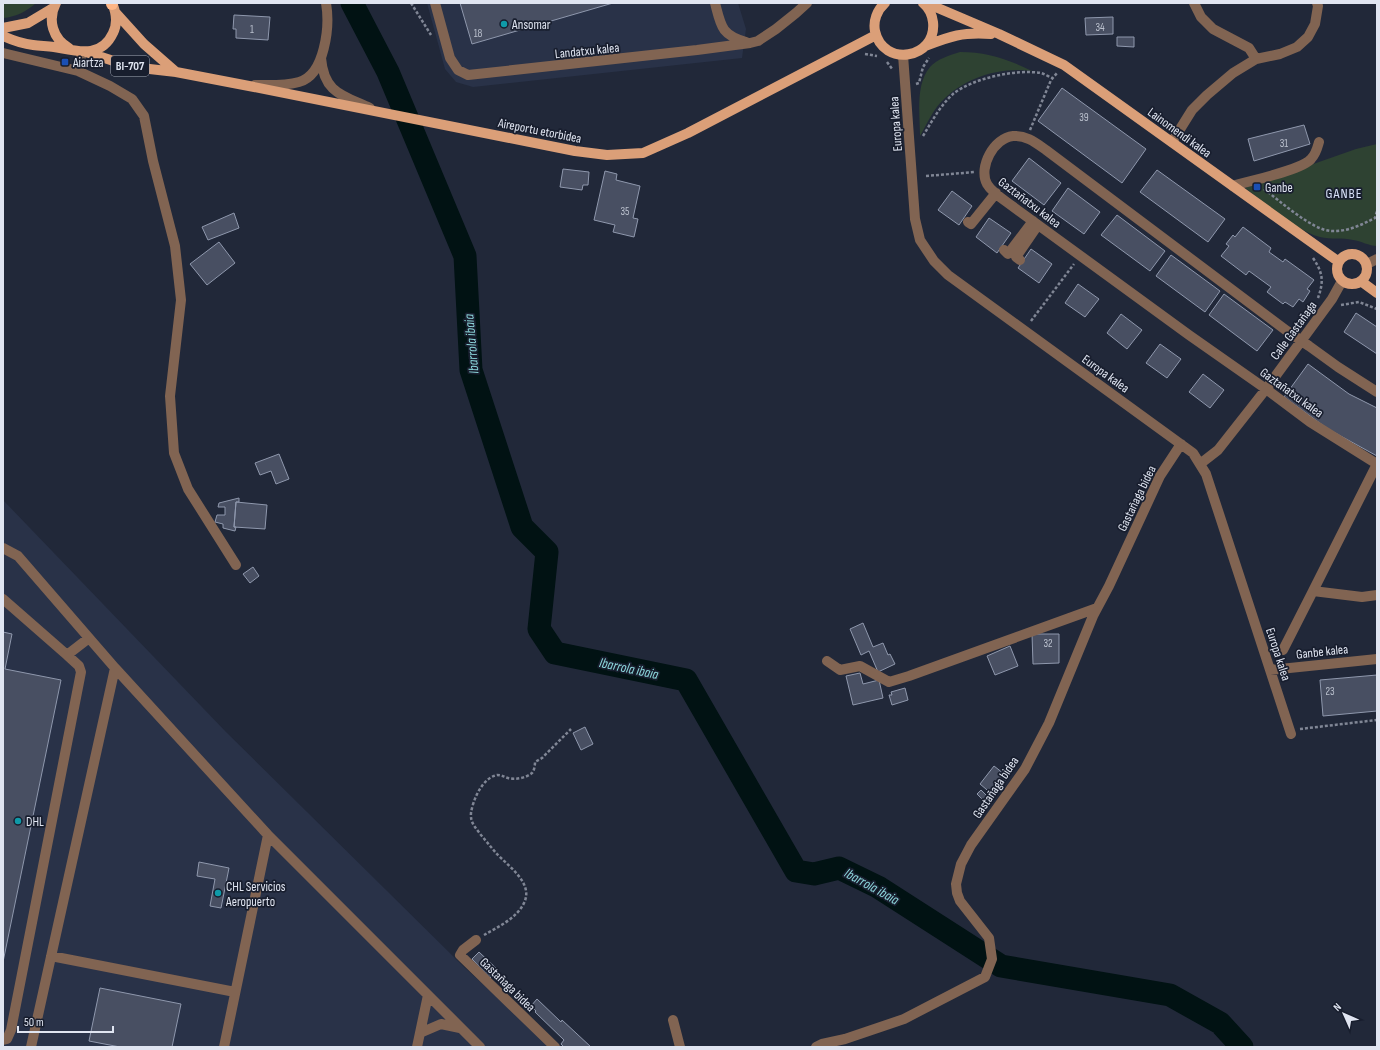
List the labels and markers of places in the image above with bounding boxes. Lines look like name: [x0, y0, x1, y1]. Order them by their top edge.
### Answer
place label: Ansomar: [511, 17, 551, 33]
marker: Ansomar: [499, 19, 509, 29]
place label: Aiartza: [72, 55, 104, 71]
marker: Aiartza: [60, 57, 70, 67]
place label: Ganbe: [1265, 180, 1293, 196]
marker: Ganbe: [1252, 182, 1262, 192]
place label: DHL: [26, 814, 44, 830]
marker: DHL: [13, 816, 23, 826]
place label: CHL Servicios Aeropuerto: [225, 879, 286, 910]
marker: CHL Servicios Aeropuerto: [213, 888, 223, 898]

